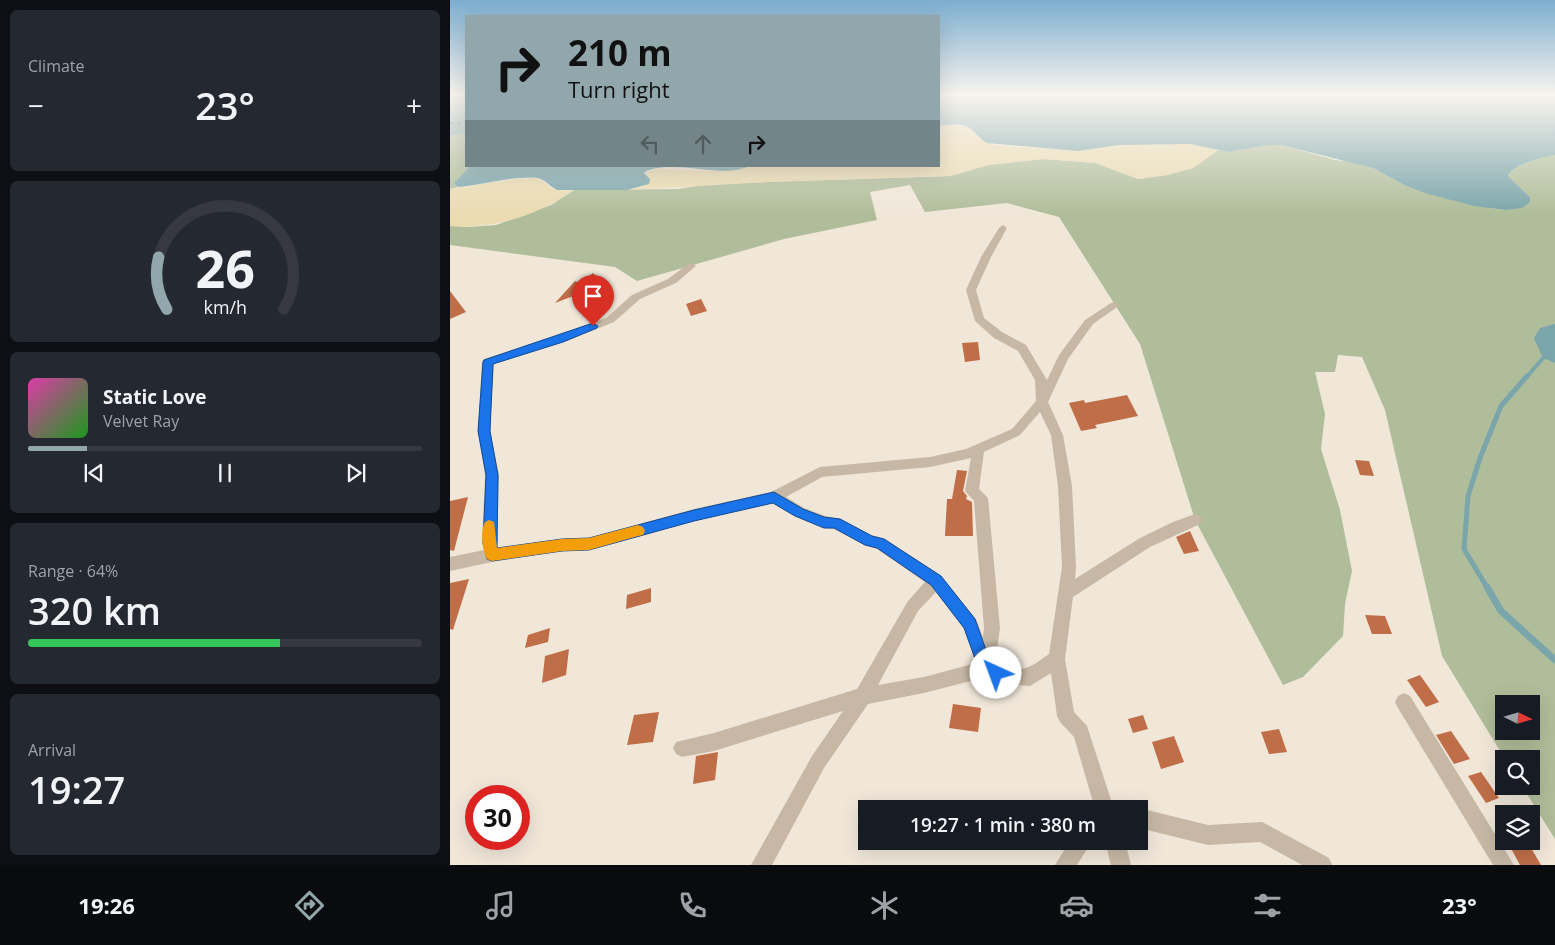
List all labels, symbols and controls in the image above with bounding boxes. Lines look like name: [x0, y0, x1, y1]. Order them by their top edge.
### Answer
text: 210 m: [568, 29, 672, 76]
icon: right: [485, 35, 550, 100]
text: Climate: [28, 55, 85, 77]
text: Turn right: [568, 74, 670, 104]
text: 23°: [195, 79, 255, 131]
text: −: [28, 86, 44, 124]
text: +: [406, 86, 422, 124]
icon: left: [636, 130, 664, 158]
icon: ahead: [689, 130, 717, 158]
icon: right: [742, 130, 770, 158]
text: 26: [195, 232, 255, 303]
pin: [572, 275, 614, 326]
icon: arrive: [579, 282, 607, 310]
text: km/h: [203, 295, 247, 319]
text: Static Love: [103, 384, 206, 410]
text: Velvet Ray: [103, 410, 179, 432]
icon: previous: [80, 459, 108, 487]
icon: pause: [211, 459, 239, 487]
icon: next: [342, 459, 370, 487]
text: Range · 64%: [28, 560, 118, 582]
text: 320 km: [28, 584, 161, 636]
position arrow: [969, 646, 1021, 698]
north arrow: [1495, 695, 1540, 740]
map controls: [1495, 695, 1540, 850]
text: Arrival: [28, 739, 76, 761]
button: search: [1495, 750, 1540, 795]
text: 19:27: [28, 763, 125, 815]
speed limit sign: 30: [465, 785, 530, 850]
button: layers: [1495, 805, 1540, 850]
text: 19:27 · 1 min · 380 m: [910, 812, 1096, 838]
icon: directions: [292, 888, 327, 923]
icon: music: [483, 888, 518, 923]
icon: phone: [675, 888, 710, 923]
icon: climate: [867, 888, 902, 923]
icon: car: [1059, 888, 1094, 923]
icon: filters: [1250, 888, 1285, 923]
text: 19:26: [78, 890, 135, 920]
text: 23°: [1442, 890, 1477, 920]

